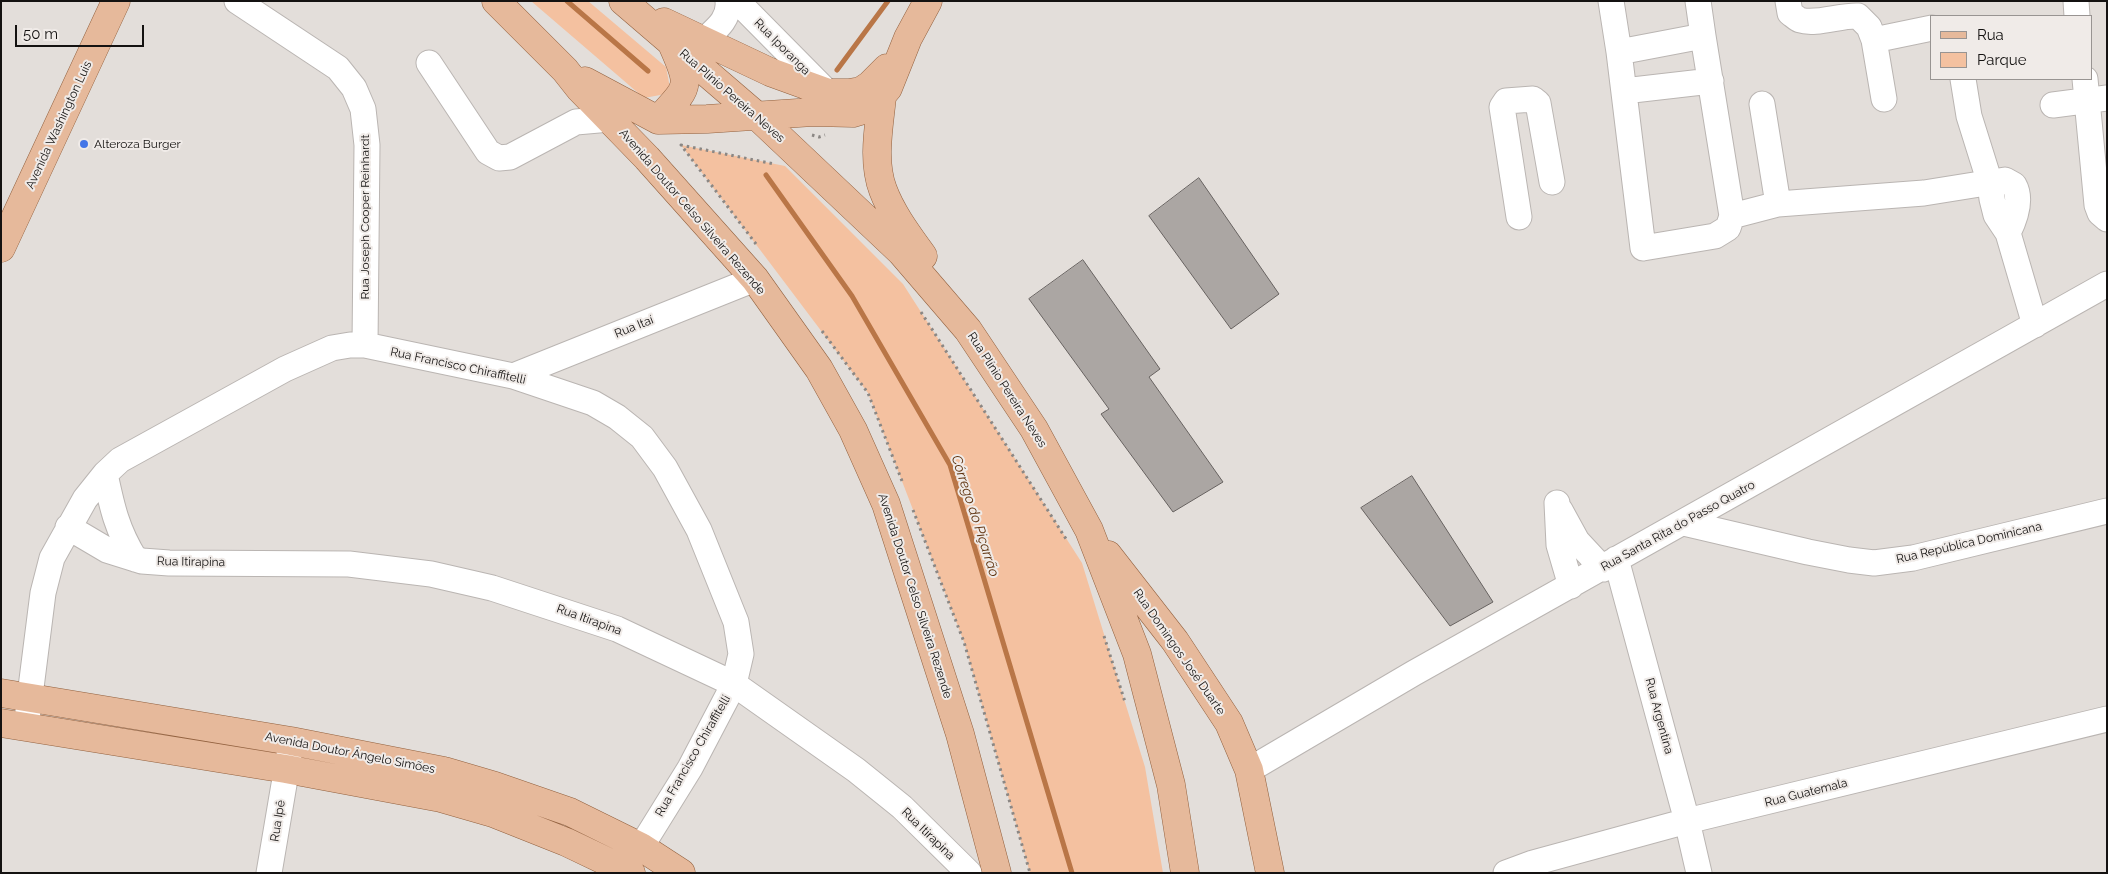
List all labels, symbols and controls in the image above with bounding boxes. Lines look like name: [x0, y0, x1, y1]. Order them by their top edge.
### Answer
scale bar: [18, 15, 146, 47]
legend: [1930, 15, 2093, 80]
street label: Rua Iporanga: [751, 16, 813, 78]
text: 50 m: [23, 25, 58, 43]
text: Rua: [1977, 26, 2004, 44]
street label: Rua Plínio Pereira Neves: [677, 46, 787, 146]
text: Parque: [1977, 51, 2026, 69]
street label: Avenida Washington Luis: [23, 59, 95, 191]
street label: Avenida Doutor Celso Silveira Rezende: [616, 126, 768, 298]
street label: Rua Joseph Cooper Reinhardt: [358, 134, 372, 300]
place label: Alteroza Burger: [94, 137, 181, 151]
marker: Alteroza Burger: [78, 138, 90, 150]
street label: Rua Itaí: [612, 313, 656, 341]
street label: Rua Plínio Pereira Neves: [964, 330, 1050, 450]
street label: Rua Francisco Chiraffitelli: [389, 345, 527, 387]
water label: Córrego do Piçarrão: [947, 453, 1003, 579]
street label: Rua Santa Rita do Passo Quatro: [1598, 478, 1758, 574]
street label: Avenida Doutor Celso Silveira Rezende: [875, 492, 955, 700]
street label: Rua República Dominicana: [1895, 519, 2043, 567]
street label: Rua Itirapina: [157, 554, 225, 570]
street label: Rua Domingos José Duarte: [1130, 586, 1228, 718]
street label: Rua Itirapina: [554, 602, 624, 638]
street label: Rua Argentina: [1642, 676, 1676, 756]
street label: Rua Francisco Chiraffitelli: [652, 693, 734, 819]
street label: Avenida Doutor Ângelo Simões: [264, 729, 436, 777]
street label: Rua Guatemala: [1763, 776, 1849, 810]
street label: Rua Ipê: [268, 799, 288, 843]
street label: Rua Itirapina: [898, 805, 958, 863]

